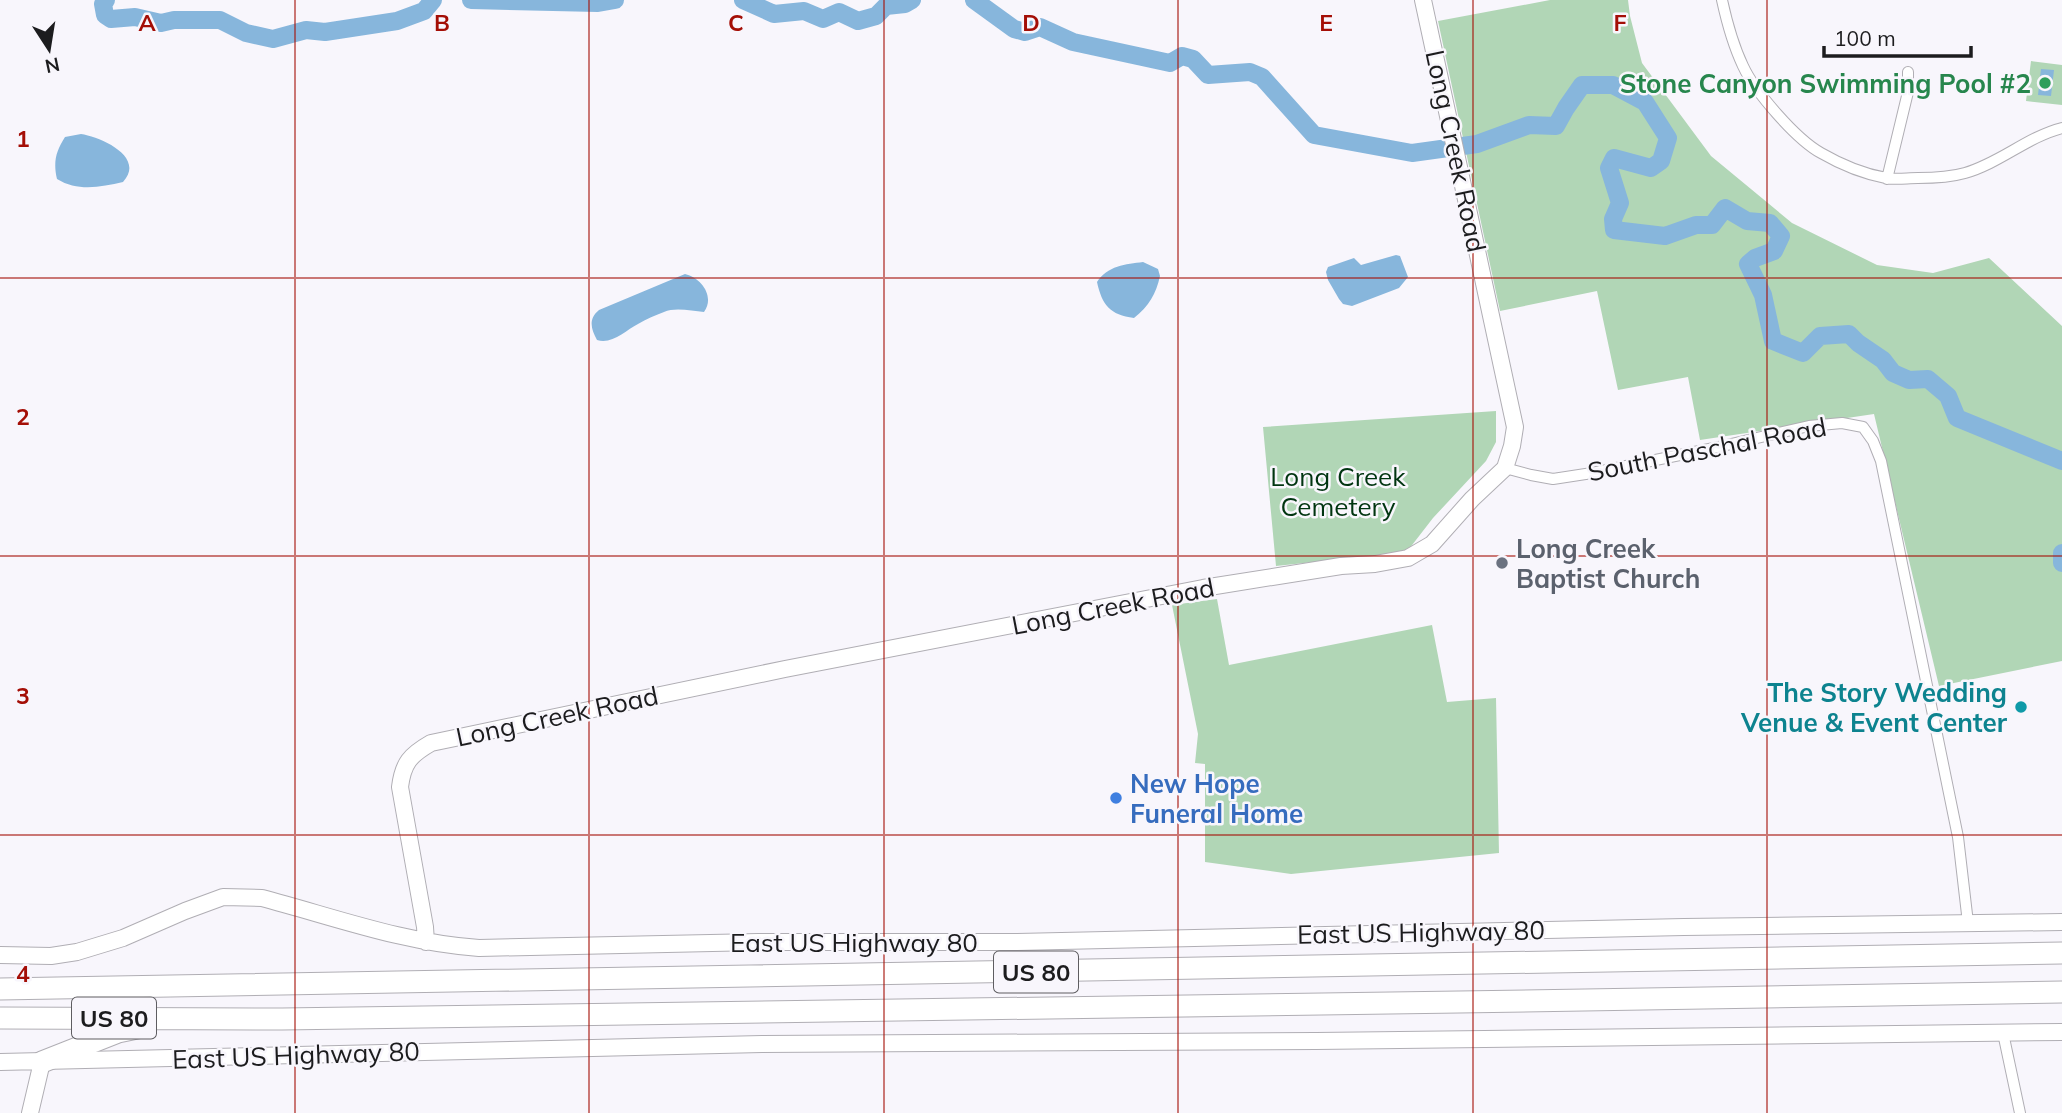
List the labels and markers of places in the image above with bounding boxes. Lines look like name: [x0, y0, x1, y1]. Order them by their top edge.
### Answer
place label: Stone Canyon Swimming Pool #2: [1620, 67, 2031, 100]
marker: Stone Canyon Swimming Pool #2: [2037, 75, 2053, 91]
place label: Long Creek Baptist Church: [1516, 532, 1700, 595]
marker: Long Creek Baptist Church: [1494, 555, 1510, 571]
place label: The Story Wedding Venue & Event Center: [1740, 676, 2008, 739]
marker: The Story Wedding Venue & Event Center: [2013, 699, 2029, 715]
place label: New Hope Funeral Home: [1130, 767, 1303, 830]
marker: New Hope Funeral Home: [1108, 790, 1124, 806]

